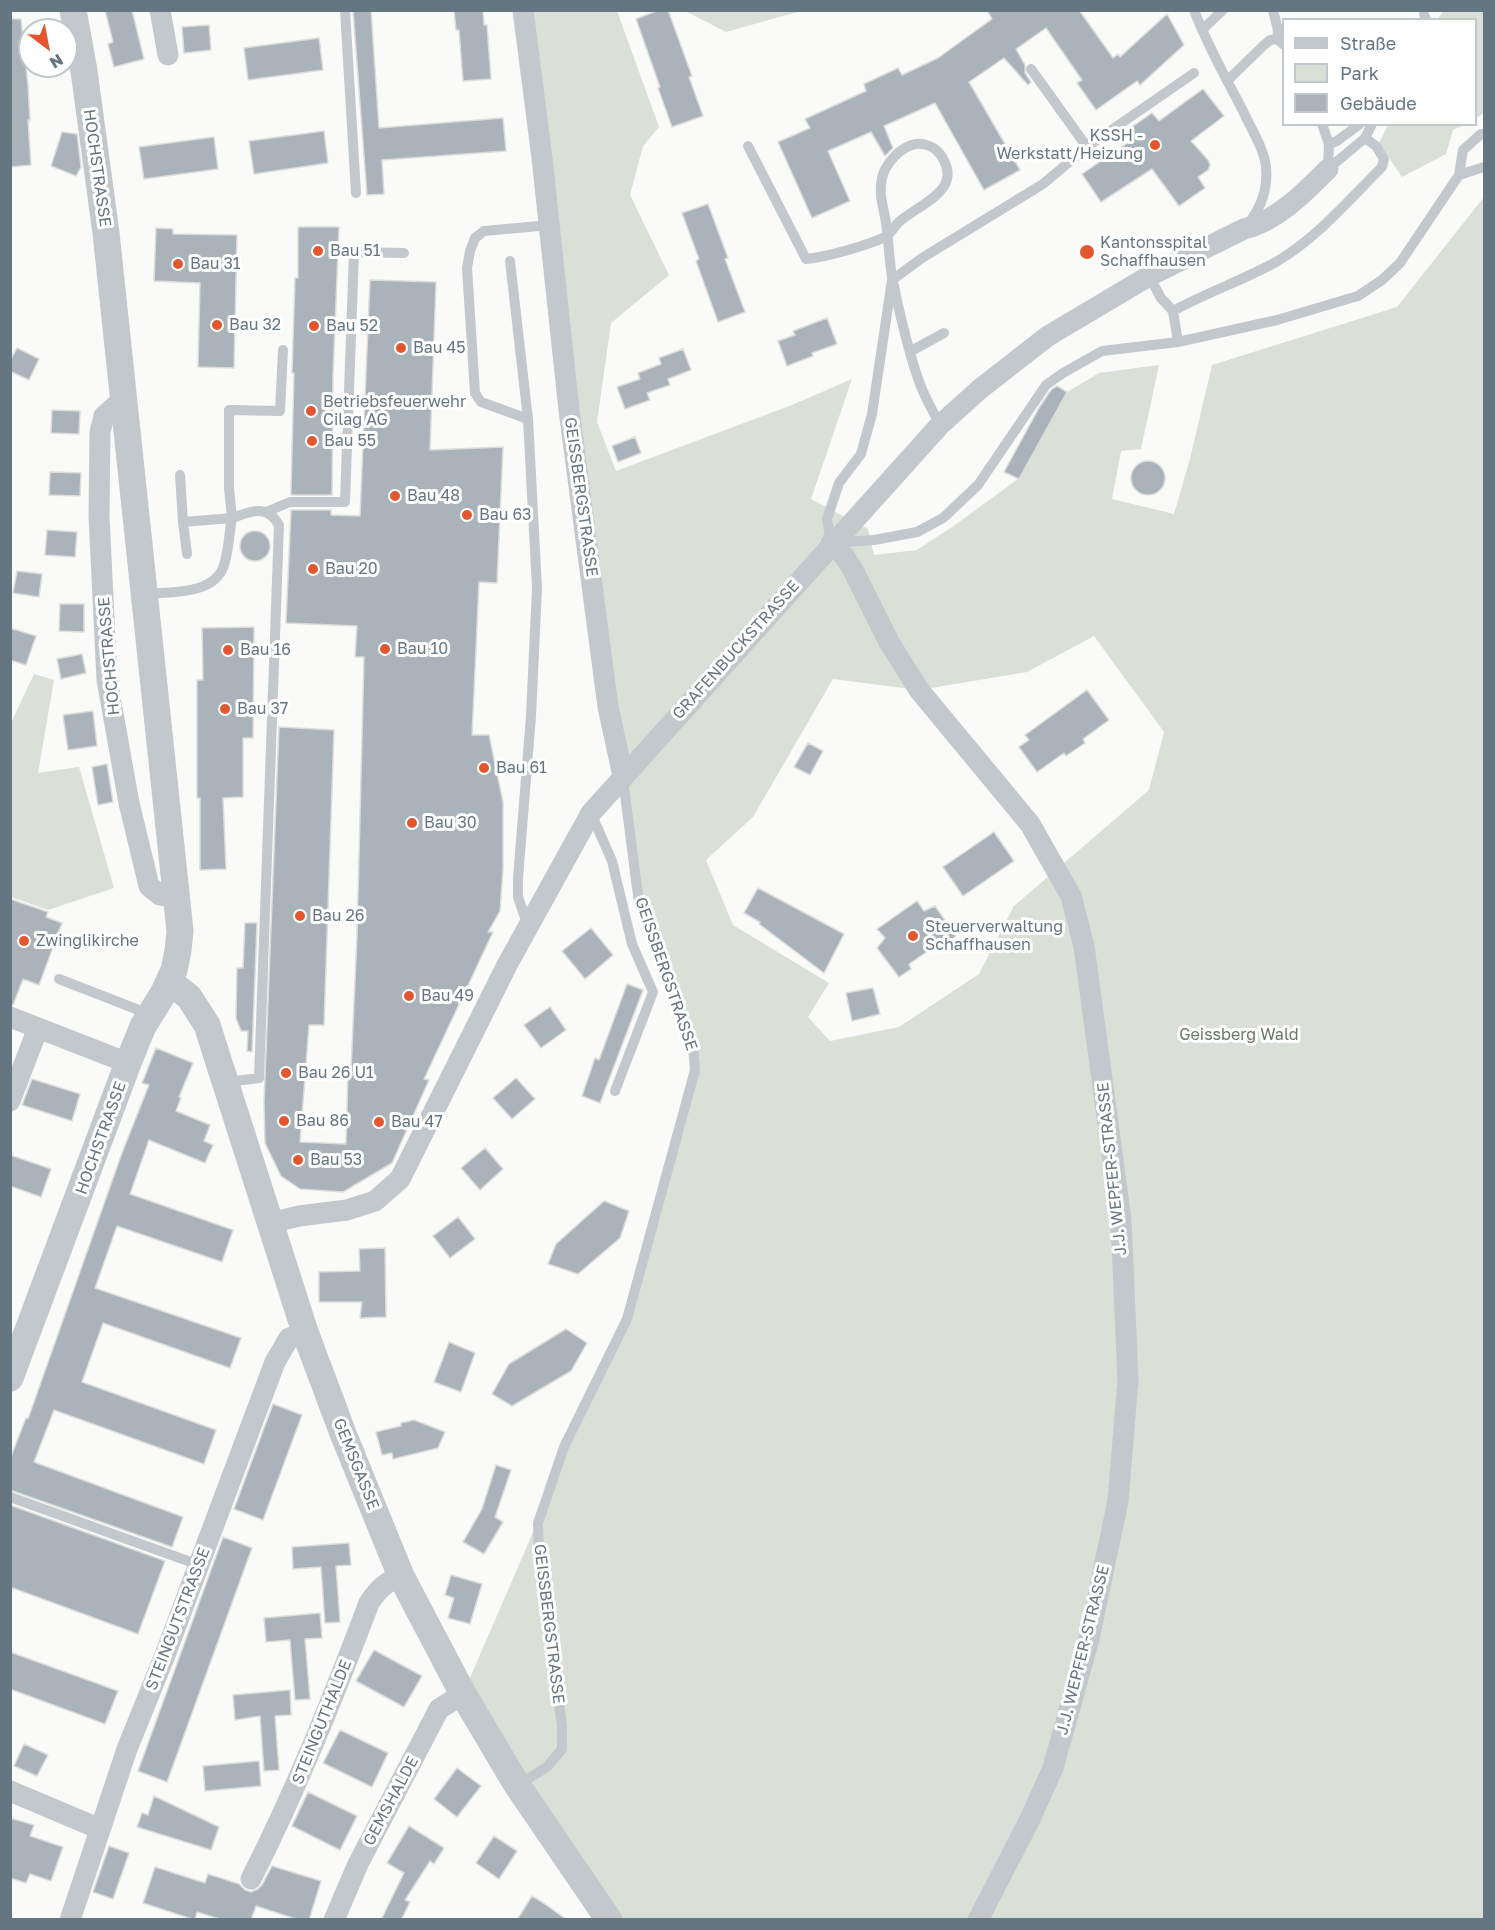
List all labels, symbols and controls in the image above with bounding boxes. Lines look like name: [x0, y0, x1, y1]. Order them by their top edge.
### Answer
north arrow: [18, 18, 78, 78]
legend: [1282, 18, 1477, 126]
text: Straße: [1340, 32, 1396, 54]
text: N: [46, 50, 67, 73]
text: Park: [1340, 62, 1379, 84]
text: Gebäude: [1340, 92, 1417, 114]
street label: HOCHSTRASSE: [79, 108, 115, 228]
place label: KSSH - Werkstatt/Heizung: [996, 126, 1143, 164]
marker: KSSH - Werkstatt/Heizung: [1148, 138, 1162, 152]
place label: Kantonsspital Schaffhausen: [1100, 233, 1207, 271]
place label: Bau 51: [330, 241, 380, 261]
marker: Kantonsspital Schaffhausen: [1078, 243, 1096, 261]
marker: Bau 51: [311, 244, 325, 258]
place label: Bau 31: [190, 254, 241, 274]
marker: Bau 31: [171, 257, 185, 271]
place label: Bau 32: [229, 315, 281, 335]
place label: Bau 52: [326, 316, 378, 336]
marker: Bau 32: [210, 318, 224, 332]
marker: Bau 52: [307, 319, 321, 333]
place label: Bau 45: [413, 338, 465, 358]
marker: Bau 45: [394, 341, 408, 355]
place label: Betriebsfeuerwehr Cilag AG: [323, 392, 466, 430]
marker: Betriebsfeuerwehr Cilag AG: [304, 404, 318, 418]
street label: GEISSBERGSTRASSE: [560, 416, 602, 578]
place label: Bau 55: [324, 431, 376, 451]
marker: Bau 55: [305, 434, 319, 448]
place label: Bau 48: [407, 486, 460, 506]
marker: Bau 48: [388, 489, 402, 503]
place label: Bau 63: [479, 505, 531, 525]
marker: Bau 63: [460, 508, 474, 522]
place label: Bau 20: [325, 559, 378, 579]
marker: Bau 20: [306, 562, 320, 576]
street label: GRAFENBUCKSTRASSE: [669, 577, 803, 723]
street label: HOCHSTRASSE: [94, 596, 124, 716]
place label: Bau 10: [397, 639, 448, 659]
place label: Bau 16: [240, 640, 291, 660]
marker: Bau 10: [378, 642, 392, 656]
marker: Bau 16: [221, 643, 235, 657]
place label: Bau 37: [237, 699, 288, 719]
marker: Bau 37: [218, 702, 232, 716]
place label: Bau 61: [496, 758, 547, 778]
marker: Bau 61: [477, 761, 491, 775]
place label: Bau 30: [424, 813, 477, 833]
marker: Bau 30: [405, 816, 419, 830]
street label: GEISSBERGSTRASSE: [631, 895, 701, 1053]
place label: Bau 26: [312, 906, 364, 926]
marker: Bau 26: [293, 909, 307, 923]
place label: Steuerverwaltung Schaffhausen: [925, 917, 1063, 955]
marker: Steuerverwaltung Schaffhausen: [906, 929, 920, 943]
place label: Zwinglikirche: [36, 931, 139, 951]
marker: Zwinglikirche: [17, 934, 31, 948]
place label: Bau 49: [421, 986, 474, 1006]
marker: Bau 49: [402, 989, 416, 1003]
park label: Geissberg Wald: [1179, 1025, 1299, 1045]
place label: Bau 26 U1: [298, 1063, 374, 1083]
marker: Bau 26 U1: [279, 1066, 293, 1080]
street label: HOCHSTRASSE: [72, 1079, 130, 1197]
street label: J.J. WEPFER-STRASSE: [1093, 1081, 1131, 1257]
place label: Bau 86: [296, 1111, 349, 1131]
place label: Bau 47: [391, 1112, 443, 1132]
marker: Bau 86: [277, 1114, 291, 1128]
marker: Bau 47: [372, 1115, 386, 1129]
place label: Bau 53: [310, 1150, 362, 1170]
marker: Bau 53: [291, 1153, 305, 1167]
street label: GEMSGASSE: [329, 1416, 383, 1512]
street label: GEISSBERGSTRASSE: [530, 1543, 568, 1705]
street label: STEINGUTSTRASSE: [142, 1545, 214, 1693]
street label: J.J. WEPFER-STRASSE: [1053, 1563, 1113, 1737]
street label: STEINGUTHALDE: [288, 1657, 356, 1787]
street label: GEMSHALDE: [360, 1753, 422, 1849]

